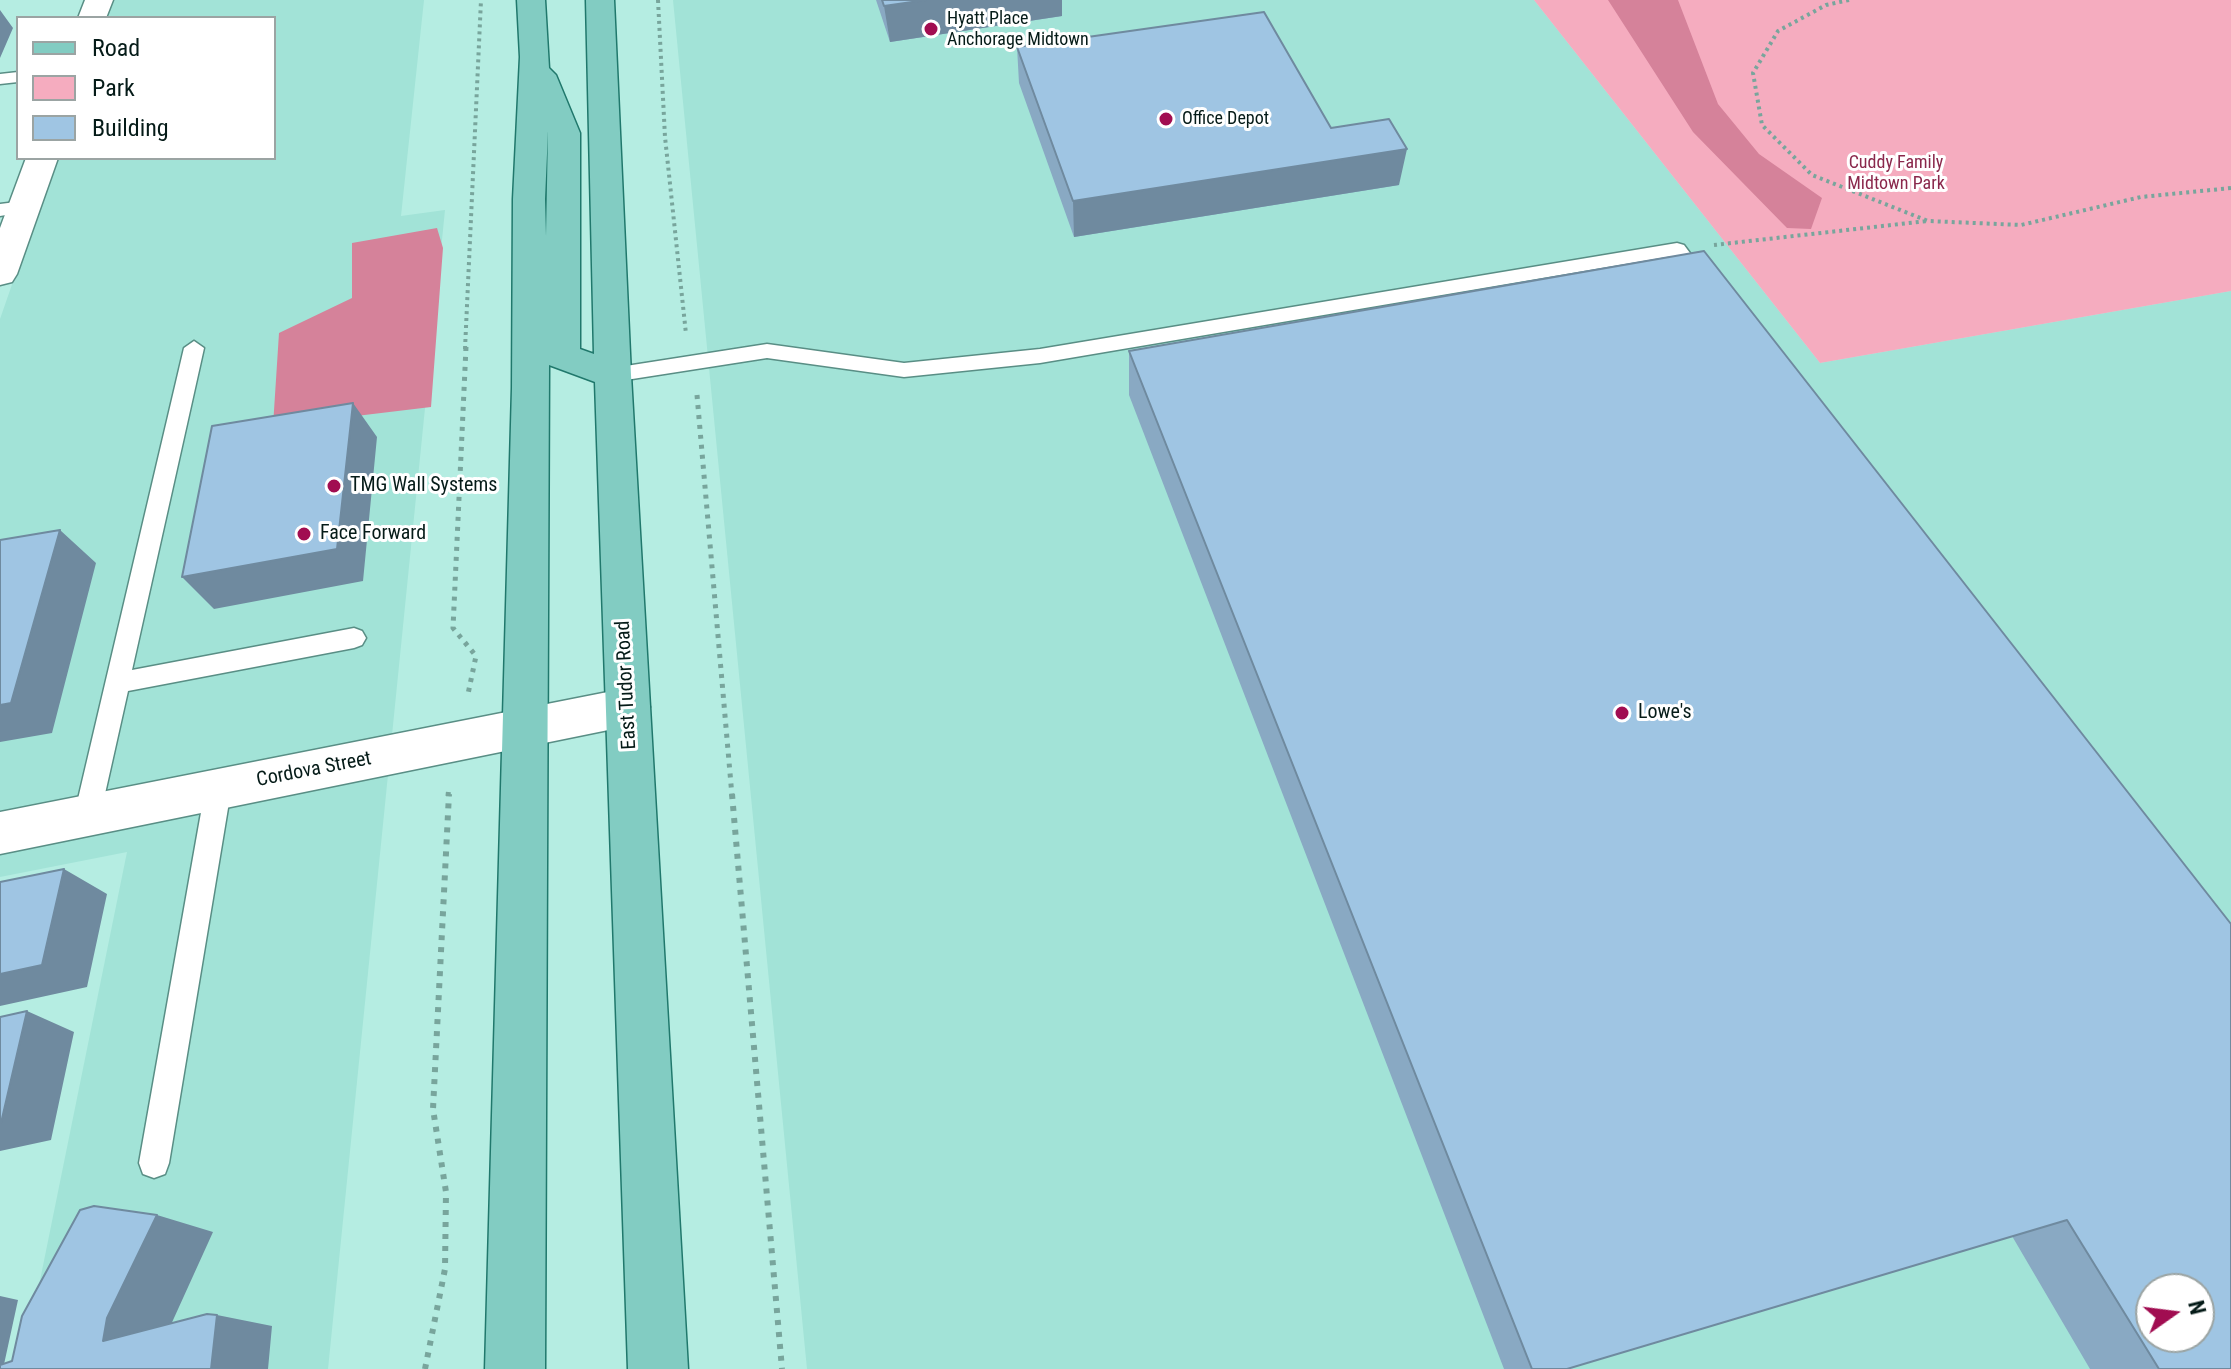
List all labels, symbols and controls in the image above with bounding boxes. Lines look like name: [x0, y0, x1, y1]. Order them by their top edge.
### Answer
place label: Hyatt Place Anchorage Midtown: [947, 8, 1089, 50]
legend: [16, 16, 276, 160]
marker: Hyatt Place Anchorage Midtown: [922, 20, 940, 38]
text: Road: [92, 34, 140, 62]
text: Park: [92, 74, 135, 102]
place label: Office Depot: [1182, 108, 1269, 130]
marker: Office Depot: [1157, 110, 1175, 128]
text: Building: [92, 114, 169, 142]
park label: Cuddy Family Midtown Park: [1847, 152, 1945, 194]
place label: TMG Wall Systems: [350, 474, 497, 498]
marker: TMG Wall Systems: [325, 477, 343, 495]
place label: Face Forward: [320, 522, 426, 546]
marker: Face Forward: [295, 525, 313, 543]
street label: East Tudor Road: [612, 620, 642, 750]
place label: Lowe's: [1638, 701, 1692, 725]
marker: Lowe's: [1613, 704, 1631, 722]
street label: Cordova Street: [255, 747, 373, 793]
north arrow: [2135, 1273, 2215, 1353]
text: N: [2183, 1298, 2211, 1317]

